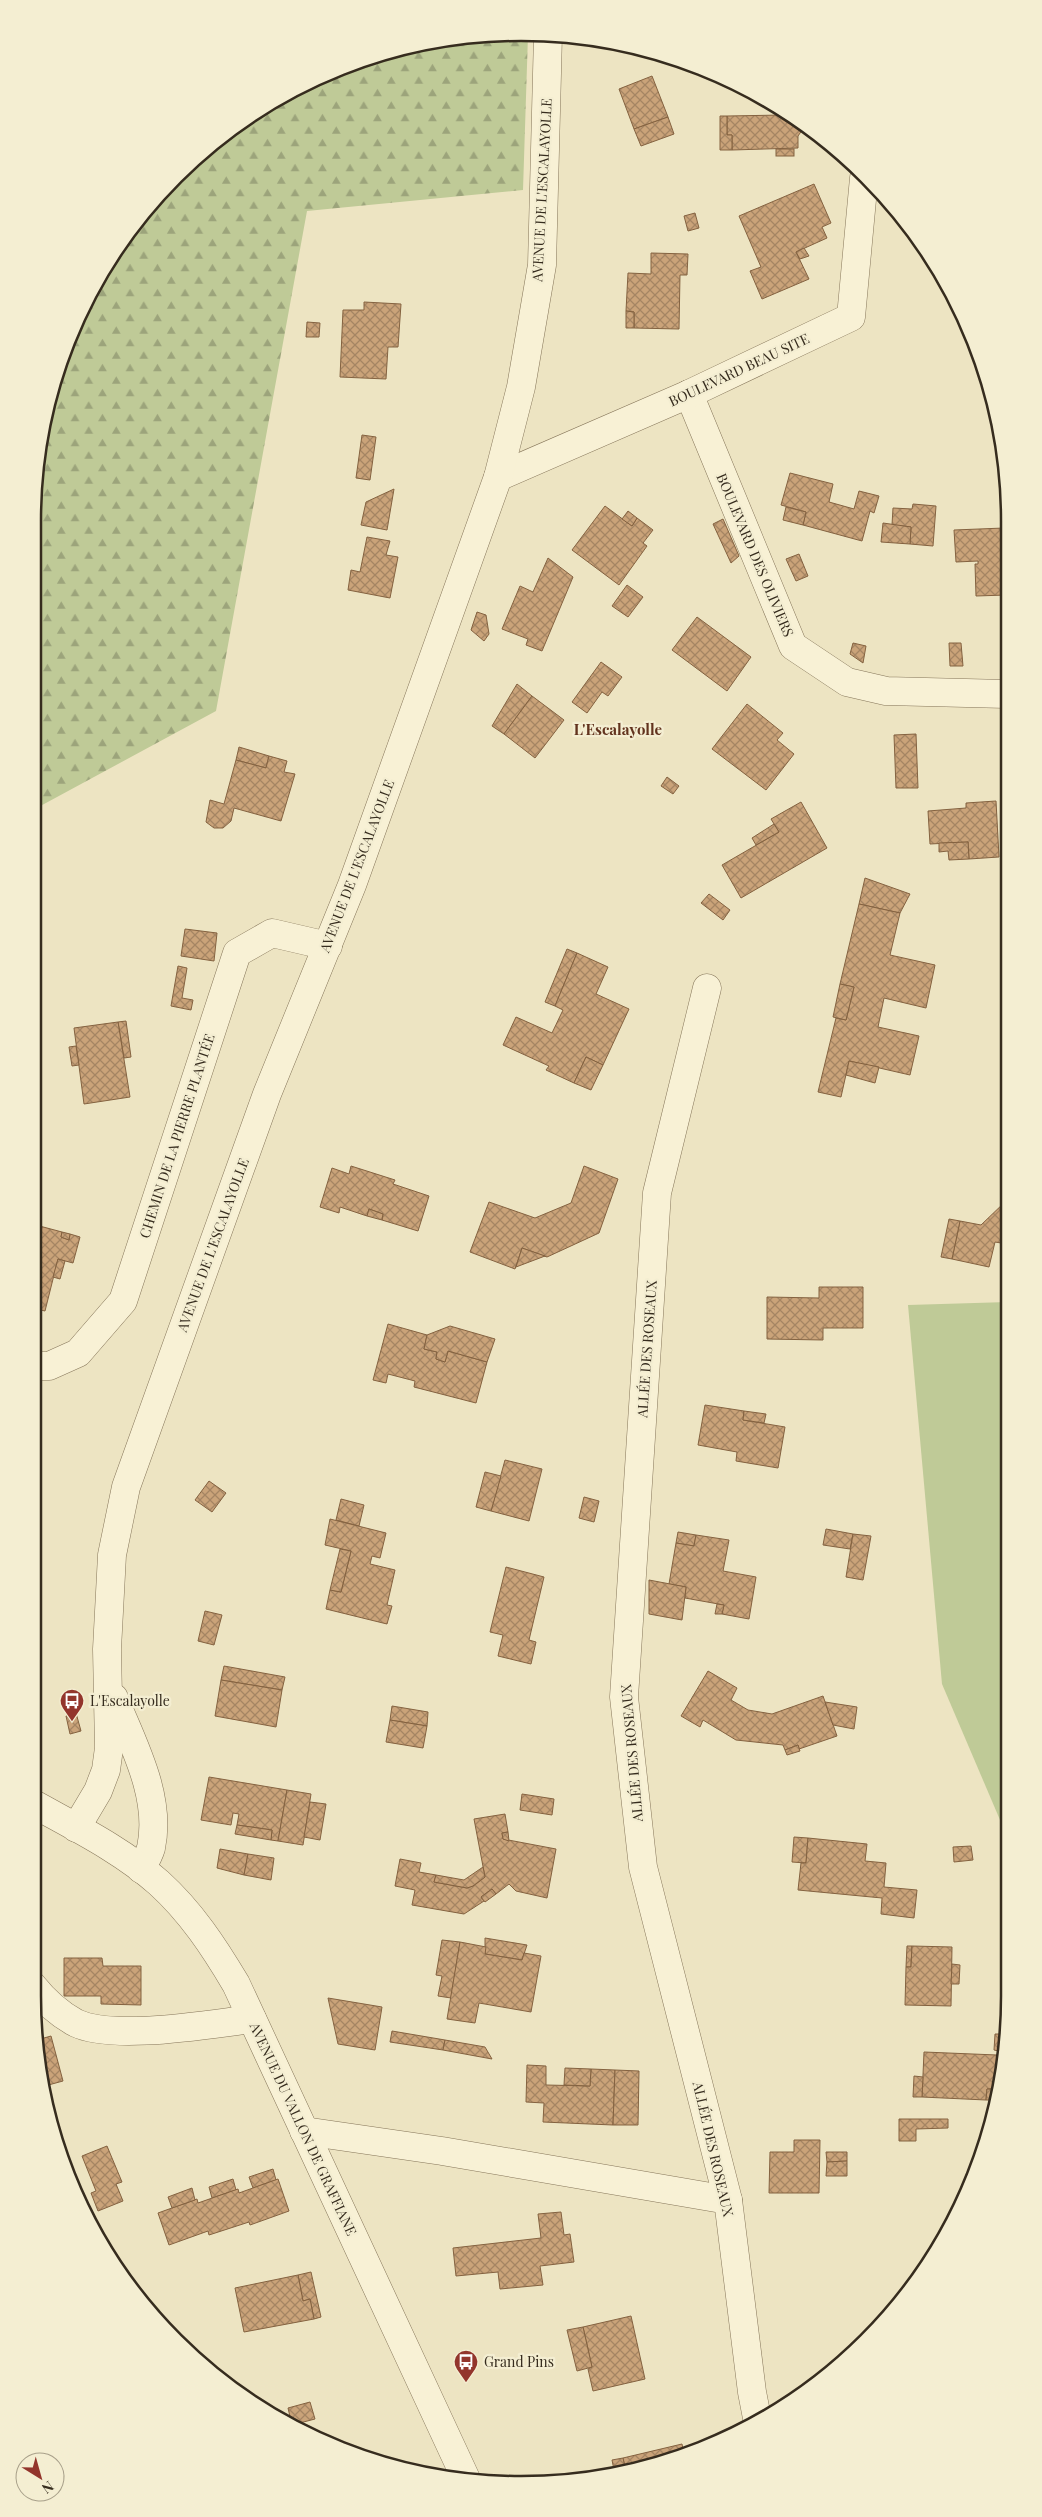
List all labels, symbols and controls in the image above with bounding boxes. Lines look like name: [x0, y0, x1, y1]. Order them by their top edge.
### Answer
street label: AVENUE DE L'ESCALAYOLLE: [527, 98, 556, 283]
street label: BOULEVARD BEAU SITE: [665, 329, 812, 410]
street label: BOULEVARD DES OLIVIERS: [712, 470, 799, 640]
district label: L'Escalayolle: [574, 719, 663, 739]
street label: AVENUE DE L'ESCALAYOLLE: [314, 777, 398, 956]
street label: CHEMIN DE LA PIERRE PLANTÉE: [134, 1031, 219, 1240]
street label: AVENUE DE L'ESCALAYOLLE: [172, 1155, 253, 1335]
street label: ALLÉE DES ROSEAUX: [632, 1279, 661, 1419]
street label: ALLÉE DES ROSEAUX: [616, 1683, 647, 1824]
bus stop icon: L'Escalayolle: [59, 1688, 85, 1722]
place label: L'Escalayolle: [90, 1691, 170, 1710]
street label: AVENUE DU VALLON DE GRAFFIANE: [245, 2018, 361, 2238]
street label: ALLÉE DES ROSEAUX: [688, 2079, 738, 2218]
bus stop icon: Grand Pins: [453, 2349, 479, 2383]
place label: Grand Pins: [484, 2352, 554, 2371]
north arrow: [15, 2452, 65, 2502]
text: N: [38, 2477, 58, 2498]

